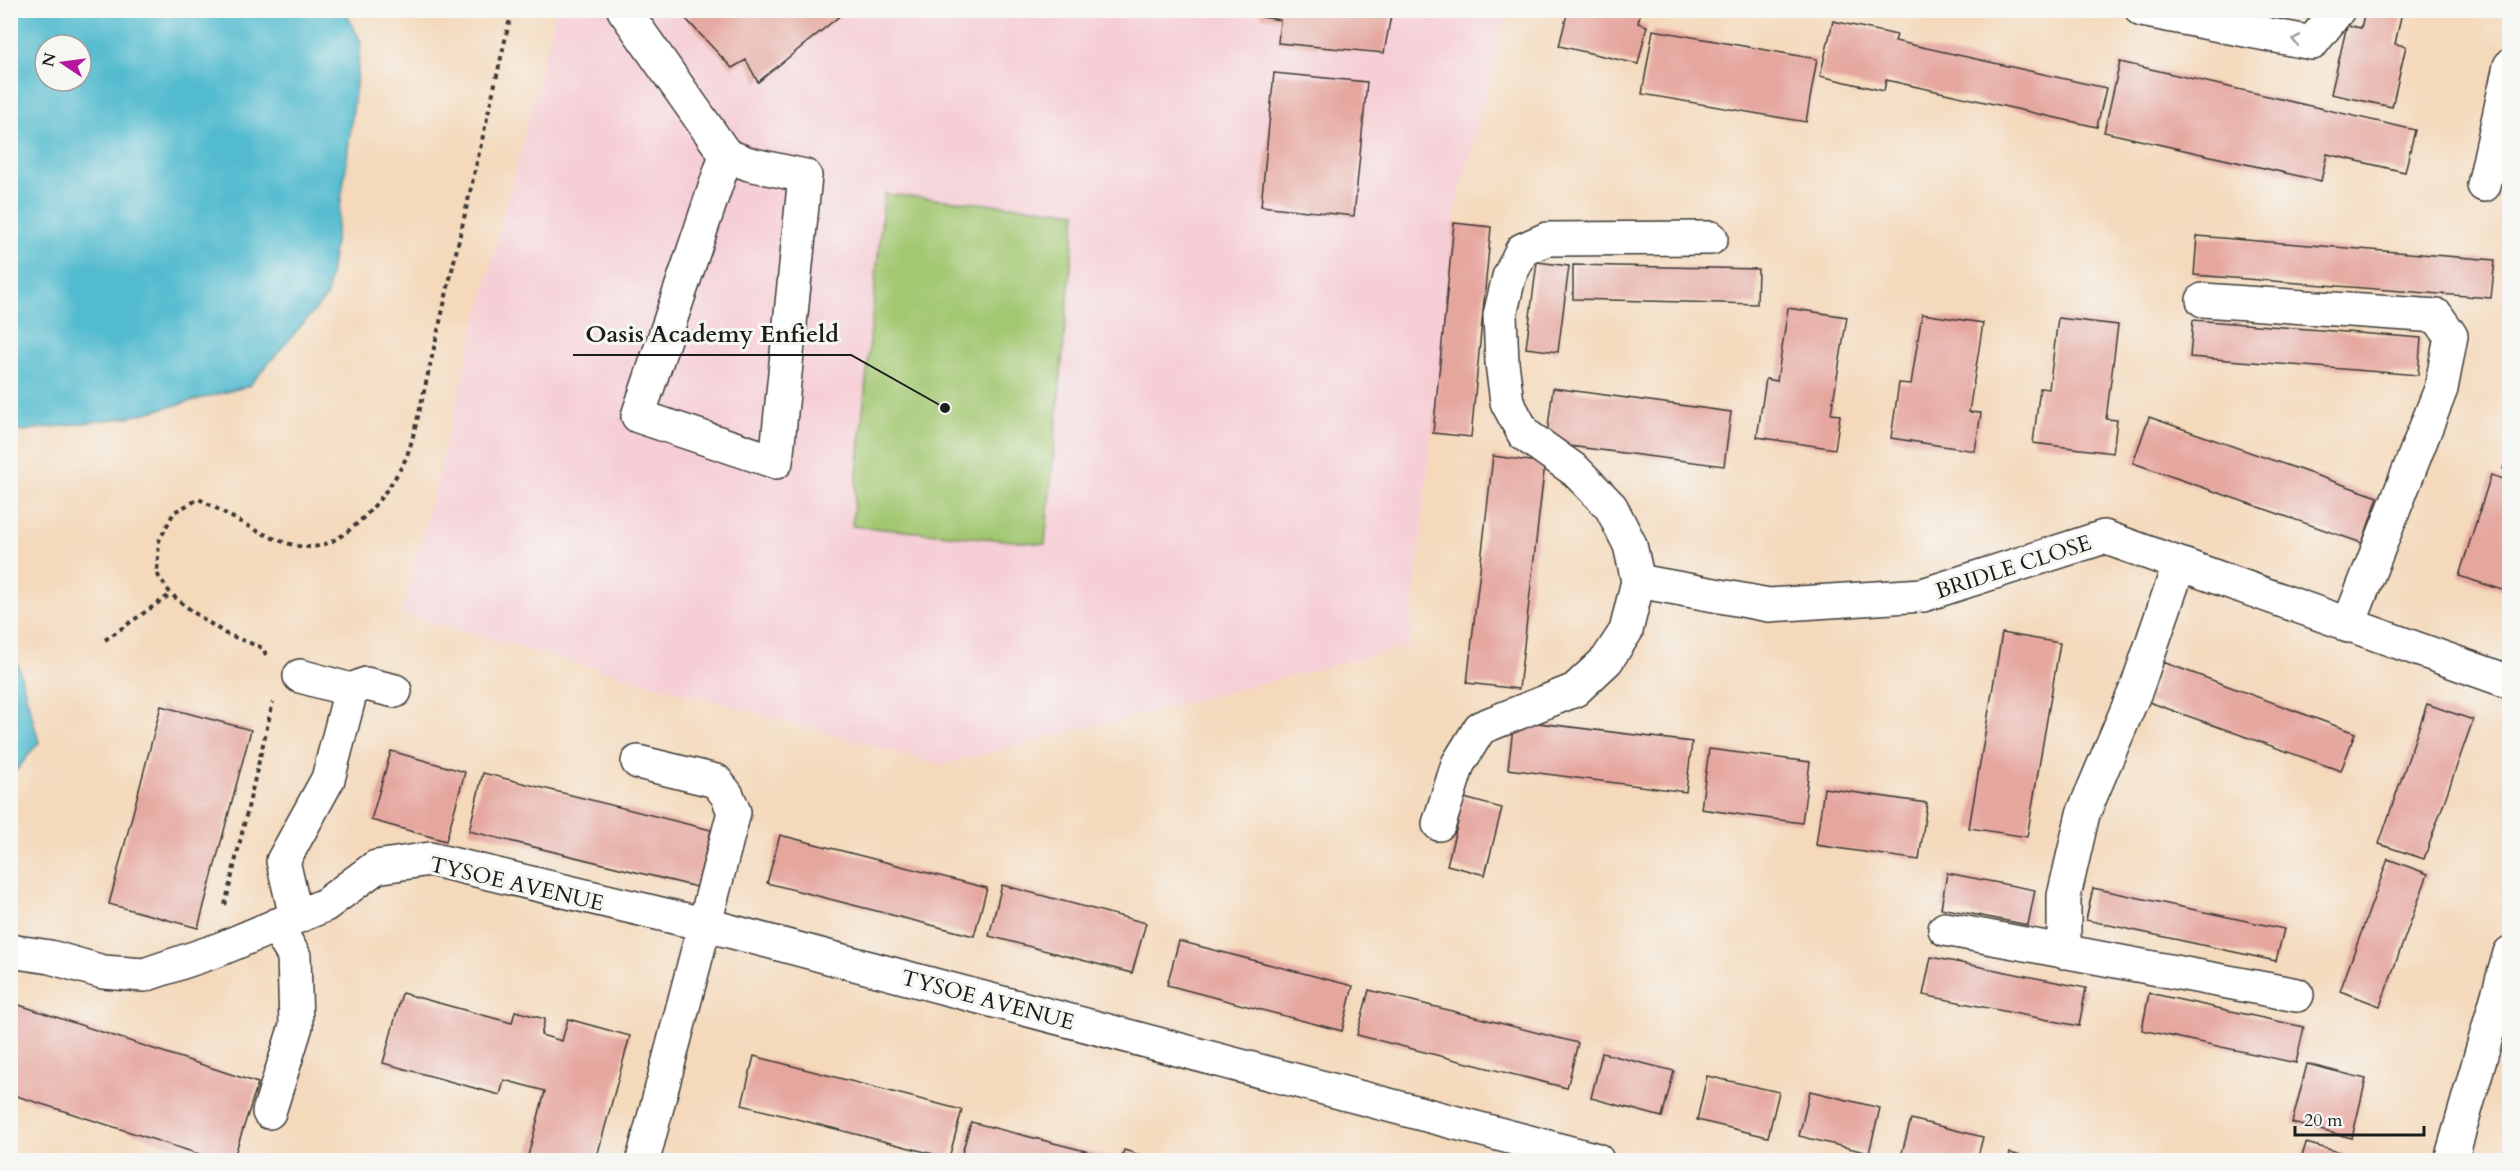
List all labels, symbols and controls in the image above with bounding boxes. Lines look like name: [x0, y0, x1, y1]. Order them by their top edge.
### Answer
north arrow: [33, 33, 93, 93]
one-way arrow: [2291, 34, 2301, 47]
text: N: [37, 51, 62, 69]
callout: Oasis Academy Enfield: [573, 313, 851, 355]
text: Oasis Academy Enfield: [585, 318, 839, 351]
street label: BRIDLE CLOSE: [1932, 528, 2095, 606]
street label: TYSOE AVENUE: [427, 849, 607, 919]
street label: TYSOE AVENUE: [898, 962, 1077, 1037]
scale bar: [2295, 1099, 2424, 1137]
text: 20 m: [2304, 1108, 2343, 1133]

